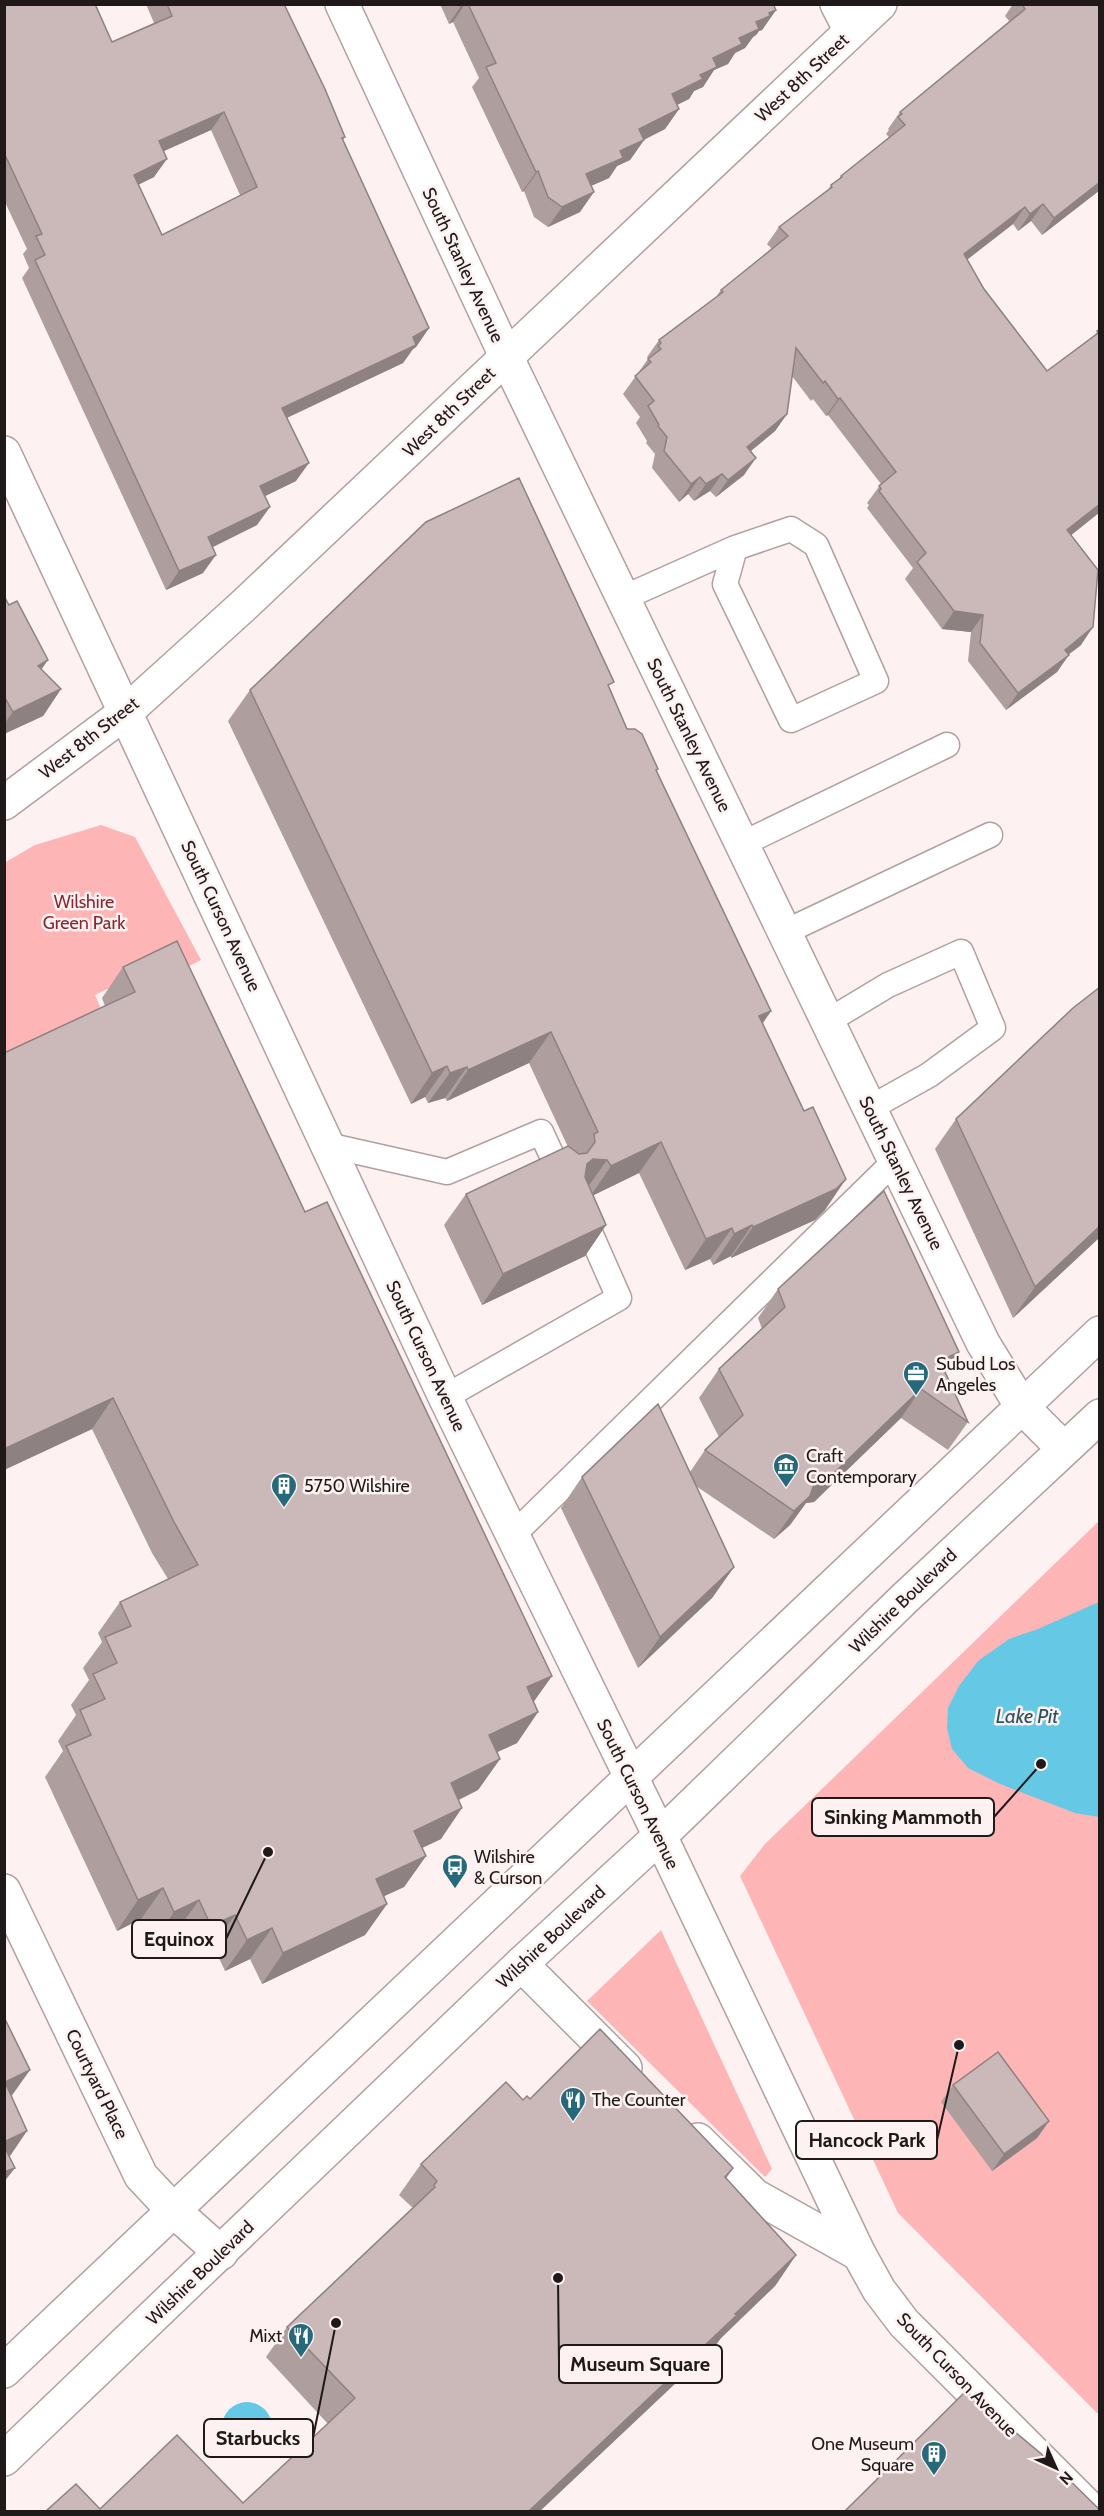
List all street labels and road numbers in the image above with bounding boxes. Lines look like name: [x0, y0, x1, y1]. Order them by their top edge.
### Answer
street label: West 8th Street: [751, 29, 853, 127]
street label: South Stanley Avenue: [417, 184, 509, 346]
street label: West 8th Street: [398, 362, 500, 462]
street label: South Stanley Avenue: [642, 655, 736, 815]
street label: West 8th Street: [35, 692, 143, 784]
street label: South Curson Avenue: [176, 837, 266, 995]
street label: South Stanley Avenue: [854, 1093, 948, 1253]
street label: South Curson Avenue: [381, 1277, 471, 1435]
street label: Wilshire Boulevard: [845, 1544, 961, 1658]
street label: South Curson Avenue: [592, 1715, 684, 1873]
street label: Wilshire Boulevard: [492, 1881, 610, 1993]
street label: Courtyard Place: [61, 2026, 133, 2142]
street label: Wilshire Boulevard: [142, 2216, 258, 2330]
street label: South Curson Avenue: [892, 2308, 1022, 2442]

